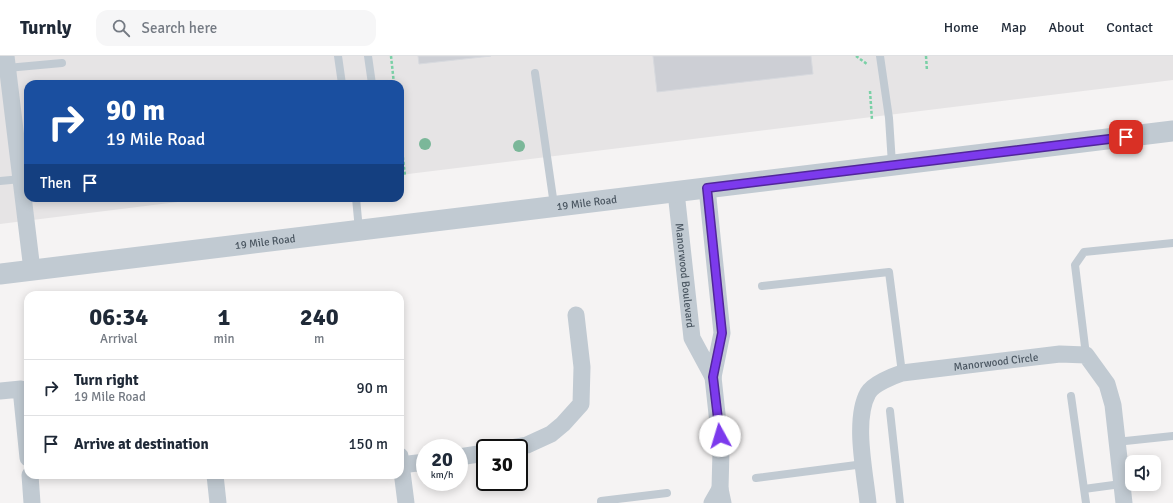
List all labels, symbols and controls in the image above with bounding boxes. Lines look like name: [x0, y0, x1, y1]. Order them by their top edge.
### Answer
search box: [96, 10, 376, 46]
text: Turnly: [20, 16, 72, 40]
icon: search: [110, 17, 132, 39]
text: Search here: [142, 19, 217, 37]
text: Home: [944, 19, 979, 36]
text: Map: [1001, 19, 1026, 36]
text: About: [1048, 19, 1084, 36]
text: Contact: [1106, 19, 1153, 36]
text: 90 m: [106, 94, 165, 128]
icon: right: [40, 96, 92, 148]
pin: [1109, 120, 1143, 154]
icon: arrive: [1115, 126, 1137, 148]
text: 19 Mile Road: [106, 128, 205, 150]
icon: arrive: [79, 172, 101, 194]
text: Then: [40, 174, 71, 192]
street label: 19 Mile Road: [556, 193, 618, 213]
street label: Manorwood Boulevard: [672, 222, 697, 329]
street label: 19 Mile Road: [234, 232, 296, 252]
text: 06:34: [89, 302, 148, 332]
text: 1: [218, 302, 230, 332]
text: 240: [300, 302, 339, 332]
text: Arrival: [100, 331, 137, 347]
text: min: [214, 331, 235, 347]
text: m: [314, 331, 324, 347]
street label: Manorwood Circle: [953, 351, 1039, 374]
text: Turn right: [74, 371, 139, 389]
icon: right: [40, 377, 62, 399]
text: 90 m: [357, 379, 388, 397]
text: 19 Mile Road: [74, 389, 146, 405]
position arrow: [699, 415, 741, 457]
icon: arrive: [40, 433, 62, 455]
text: Arrive at destination: [74, 435, 209, 453]
text: 150 m: [348, 435, 388, 453]
speed limit sign: 30: [476, 439, 528, 491]
text: 20: [431, 447, 453, 472]
map controls: [1125, 455, 1161, 491]
button: sound: [1125, 455, 1161, 491]
text: km/h: [431, 469, 453, 481]

